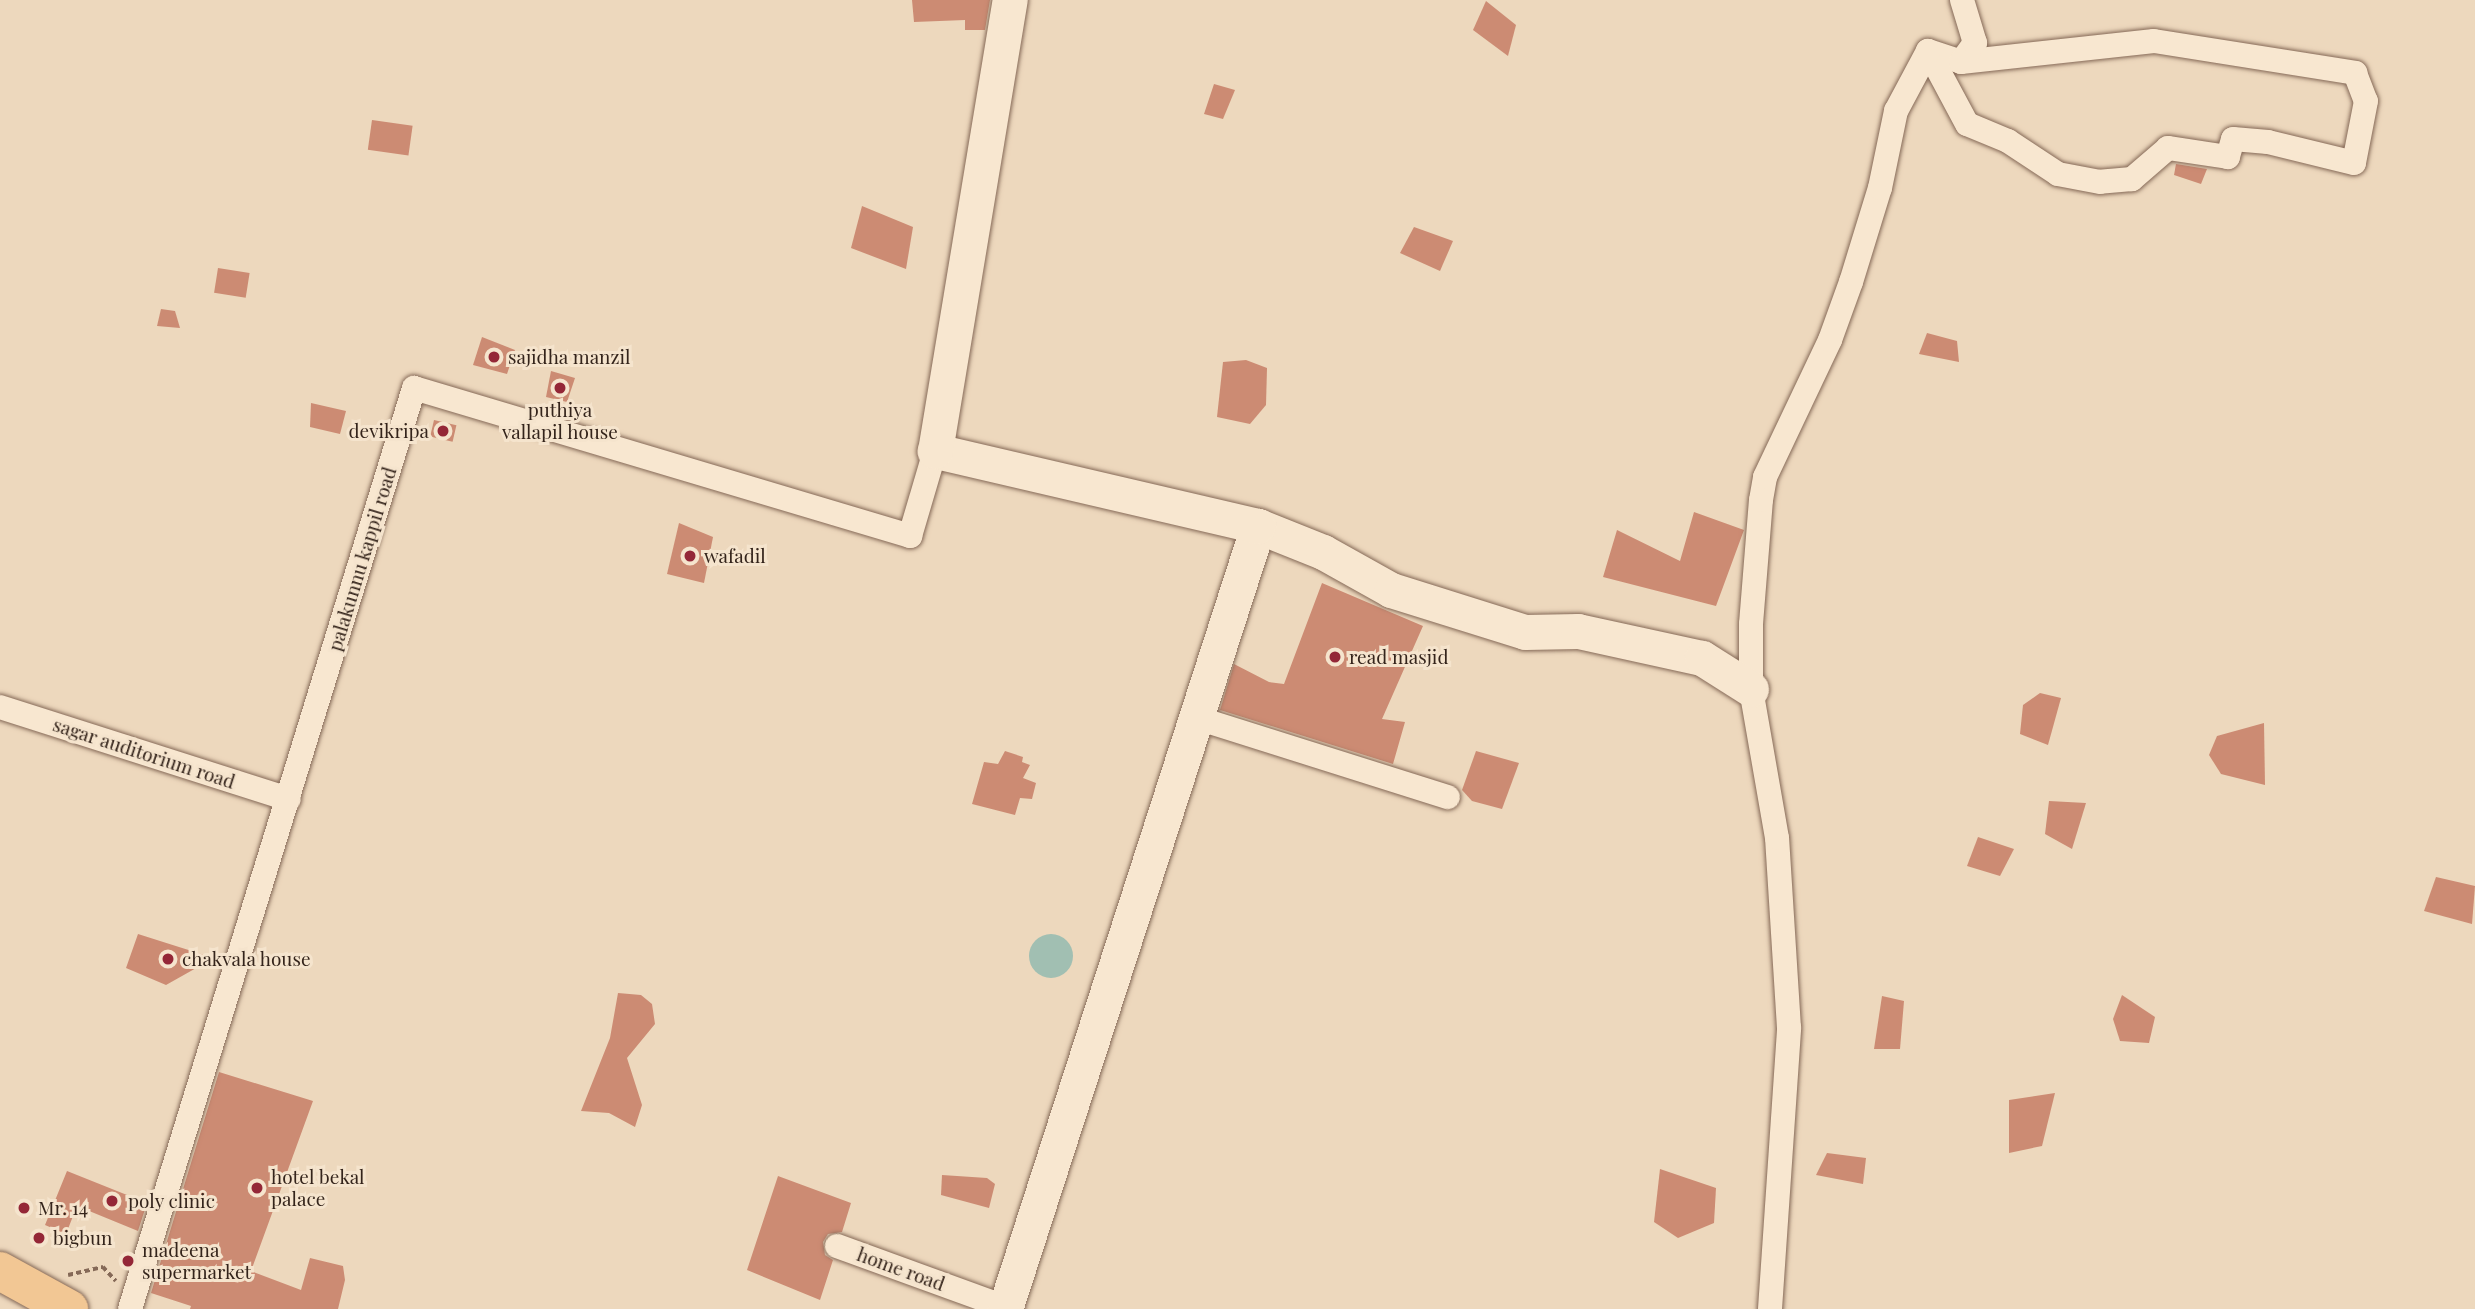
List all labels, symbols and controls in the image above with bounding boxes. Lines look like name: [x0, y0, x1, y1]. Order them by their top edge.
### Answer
place label: sajidha manzil: [508, 346, 631, 368]
marker: sajidha manzil: [486, 349, 502, 365]
marker: puthiya vallapil house: [552, 380, 568, 396]
place label: puthiya vallapil house: [502, 399, 618, 443]
place label: devikripa: [349, 420, 429, 442]
marker: devikripa: [435, 423, 451, 439]
street label: palakunnu kappil road: [323, 464, 401, 654]
place label: wafadil: [704, 545, 766, 567]
marker: wafadil: [682, 548, 698, 564]
place label: read masjid: [1349, 646, 1448, 668]
marker: read masjid: [1327, 649, 1343, 665]
street label: sagar auditorium road: [50, 713, 238, 793]
place label: chakvala house: [182, 948, 311, 970]
marker: chakvala house: [160, 951, 176, 967]
place label: hotel bekal palace: [271, 1166, 365, 1210]
marker: hotel bekal palace: [249, 1180, 265, 1196]
place label: poly clinic: [128, 1190, 215, 1212]
marker: poly clinic: [102, 1191, 122, 1211]
place label: Mr. 14: [38, 1197, 88, 1219]
marker: Mr. 14: [16, 1200, 32, 1216]
place label: bigbun: [53, 1227, 112, 1249]
marker: bigbun: [31, 1230, 47, 1246]
place label: madeena supermarket: [142, 1239, 251, 1283]
street label: home road: [854, 1243, 948, 1295]
marker: madeena supermarket: [120, 1253, 136, 1269]

